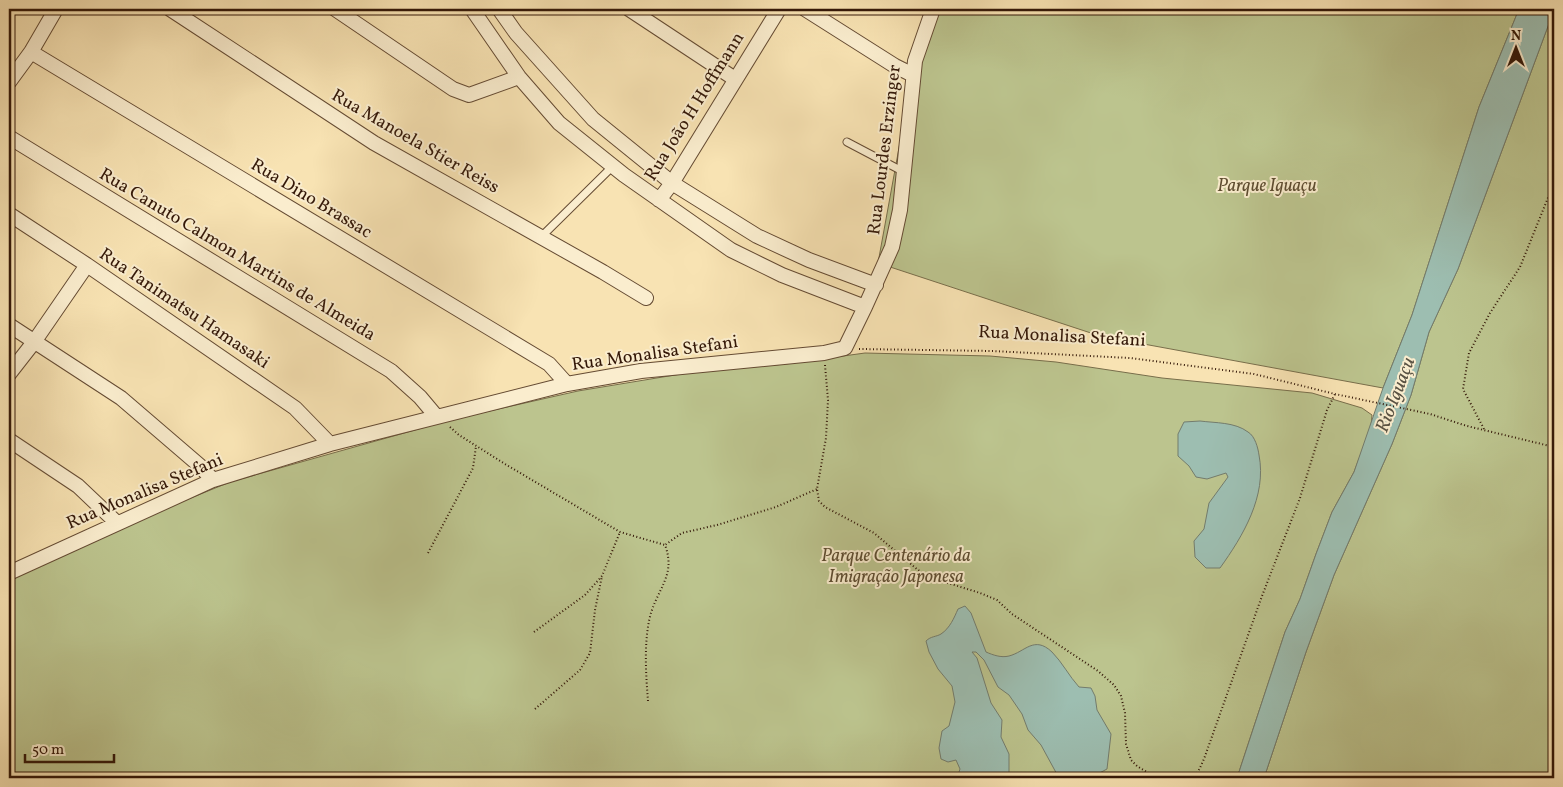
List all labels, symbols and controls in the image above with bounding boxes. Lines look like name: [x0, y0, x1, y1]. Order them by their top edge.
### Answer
north arrow: [1490, 22, 1540, 72]
text: N: [1511, 27, 1521, 46]
street label: Rua João H Hoffmann: [639, 28, 751, 186]
street label: Rua Lourdes Erzinger: [862, 63, 908, 236]
street label: Rua Manoela Stier Reiss: [326, 84, 504, 200]
street label: Rua Dino Brassac: [246, 153, 376, 245]
street label: Rua Canuto Calmon Martins de Almeida: [94, 162, 380, 348]
park label: Parque Iguaçu: [1217, 174, 1317, 199]
street label: Rua Tanimatsu Hamasaki: [94, 242, 274, 376]
street label: Rua Monalisa Stefani: [978, 320, 1146, 354]
street label: Rua Monalisa Stefani: [570, 330, 740, 378]
water label: Rio Iguaçu: [1370, 353, 1422, 436]
street label: Rua Monalisa Stefani: [63, 448, 227, 536]
park label: Parque Centenário da Imigração Japonesa: [821, 544, 971, 590]
scale bar: [25, 732, 114, 764]
text: 50 m: [32, 740, 64, 761]

